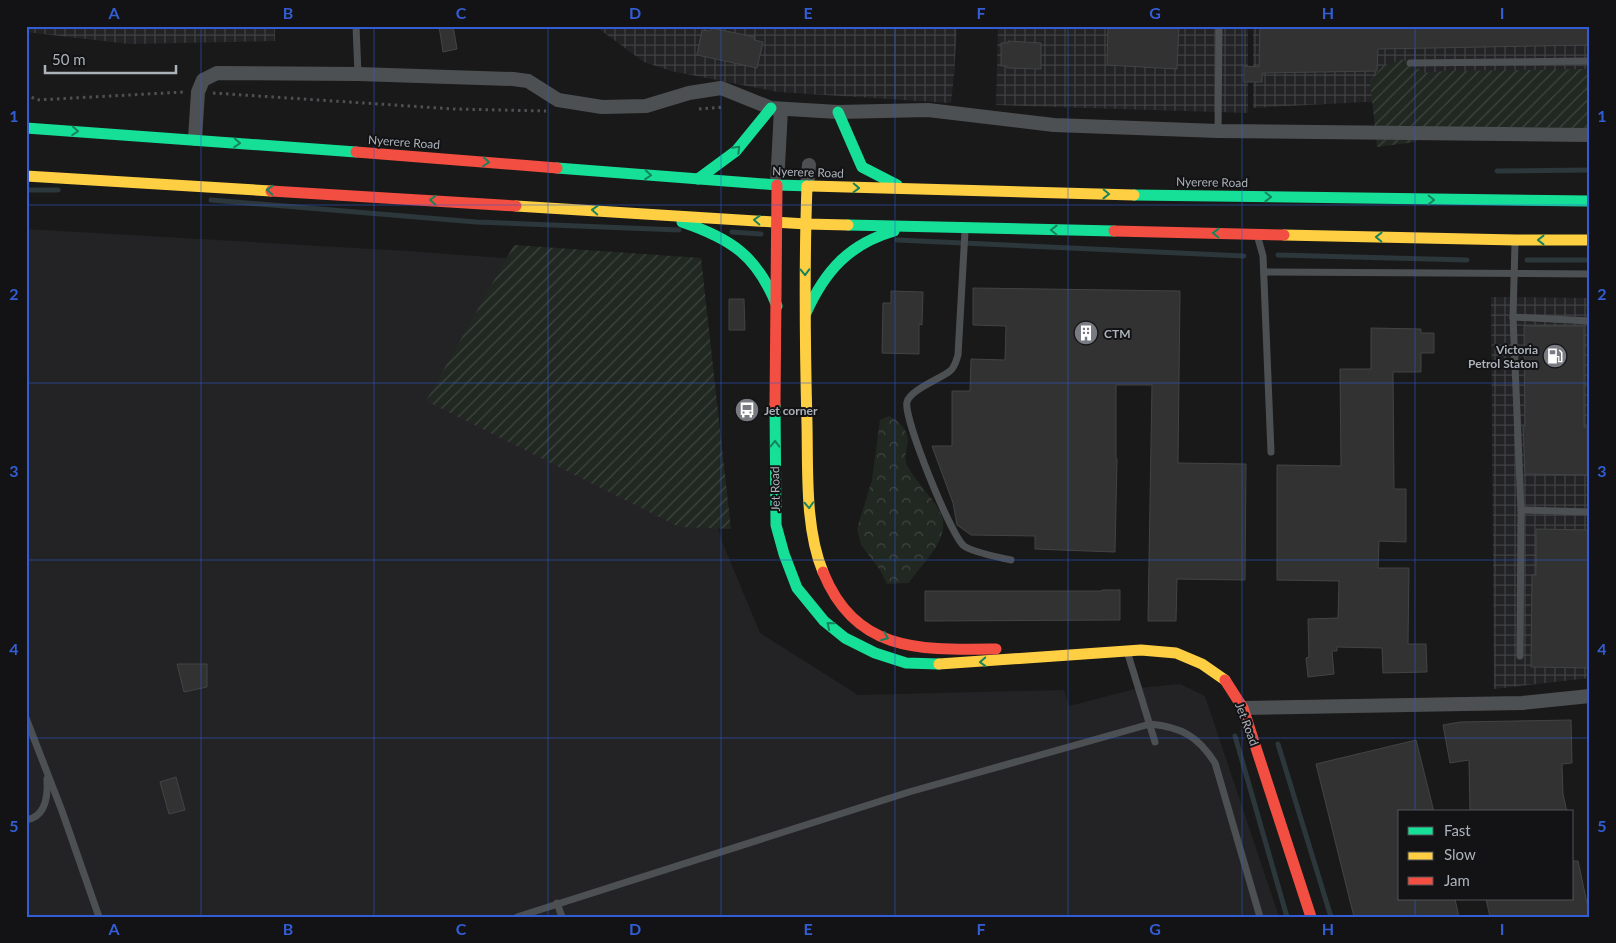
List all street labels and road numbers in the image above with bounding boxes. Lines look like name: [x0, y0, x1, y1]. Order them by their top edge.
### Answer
street label: Nyerere Road: [368, 132, 440, 152]
street label: Nyerere Road: [772, 163, 844, 181]
street label: Nyerere Road: [1176, 174, 1248, 190]
street label: Jet Road: [767, 466, 783, 512]
street label: Jet Road: [1232, 700, 1262, 748]

